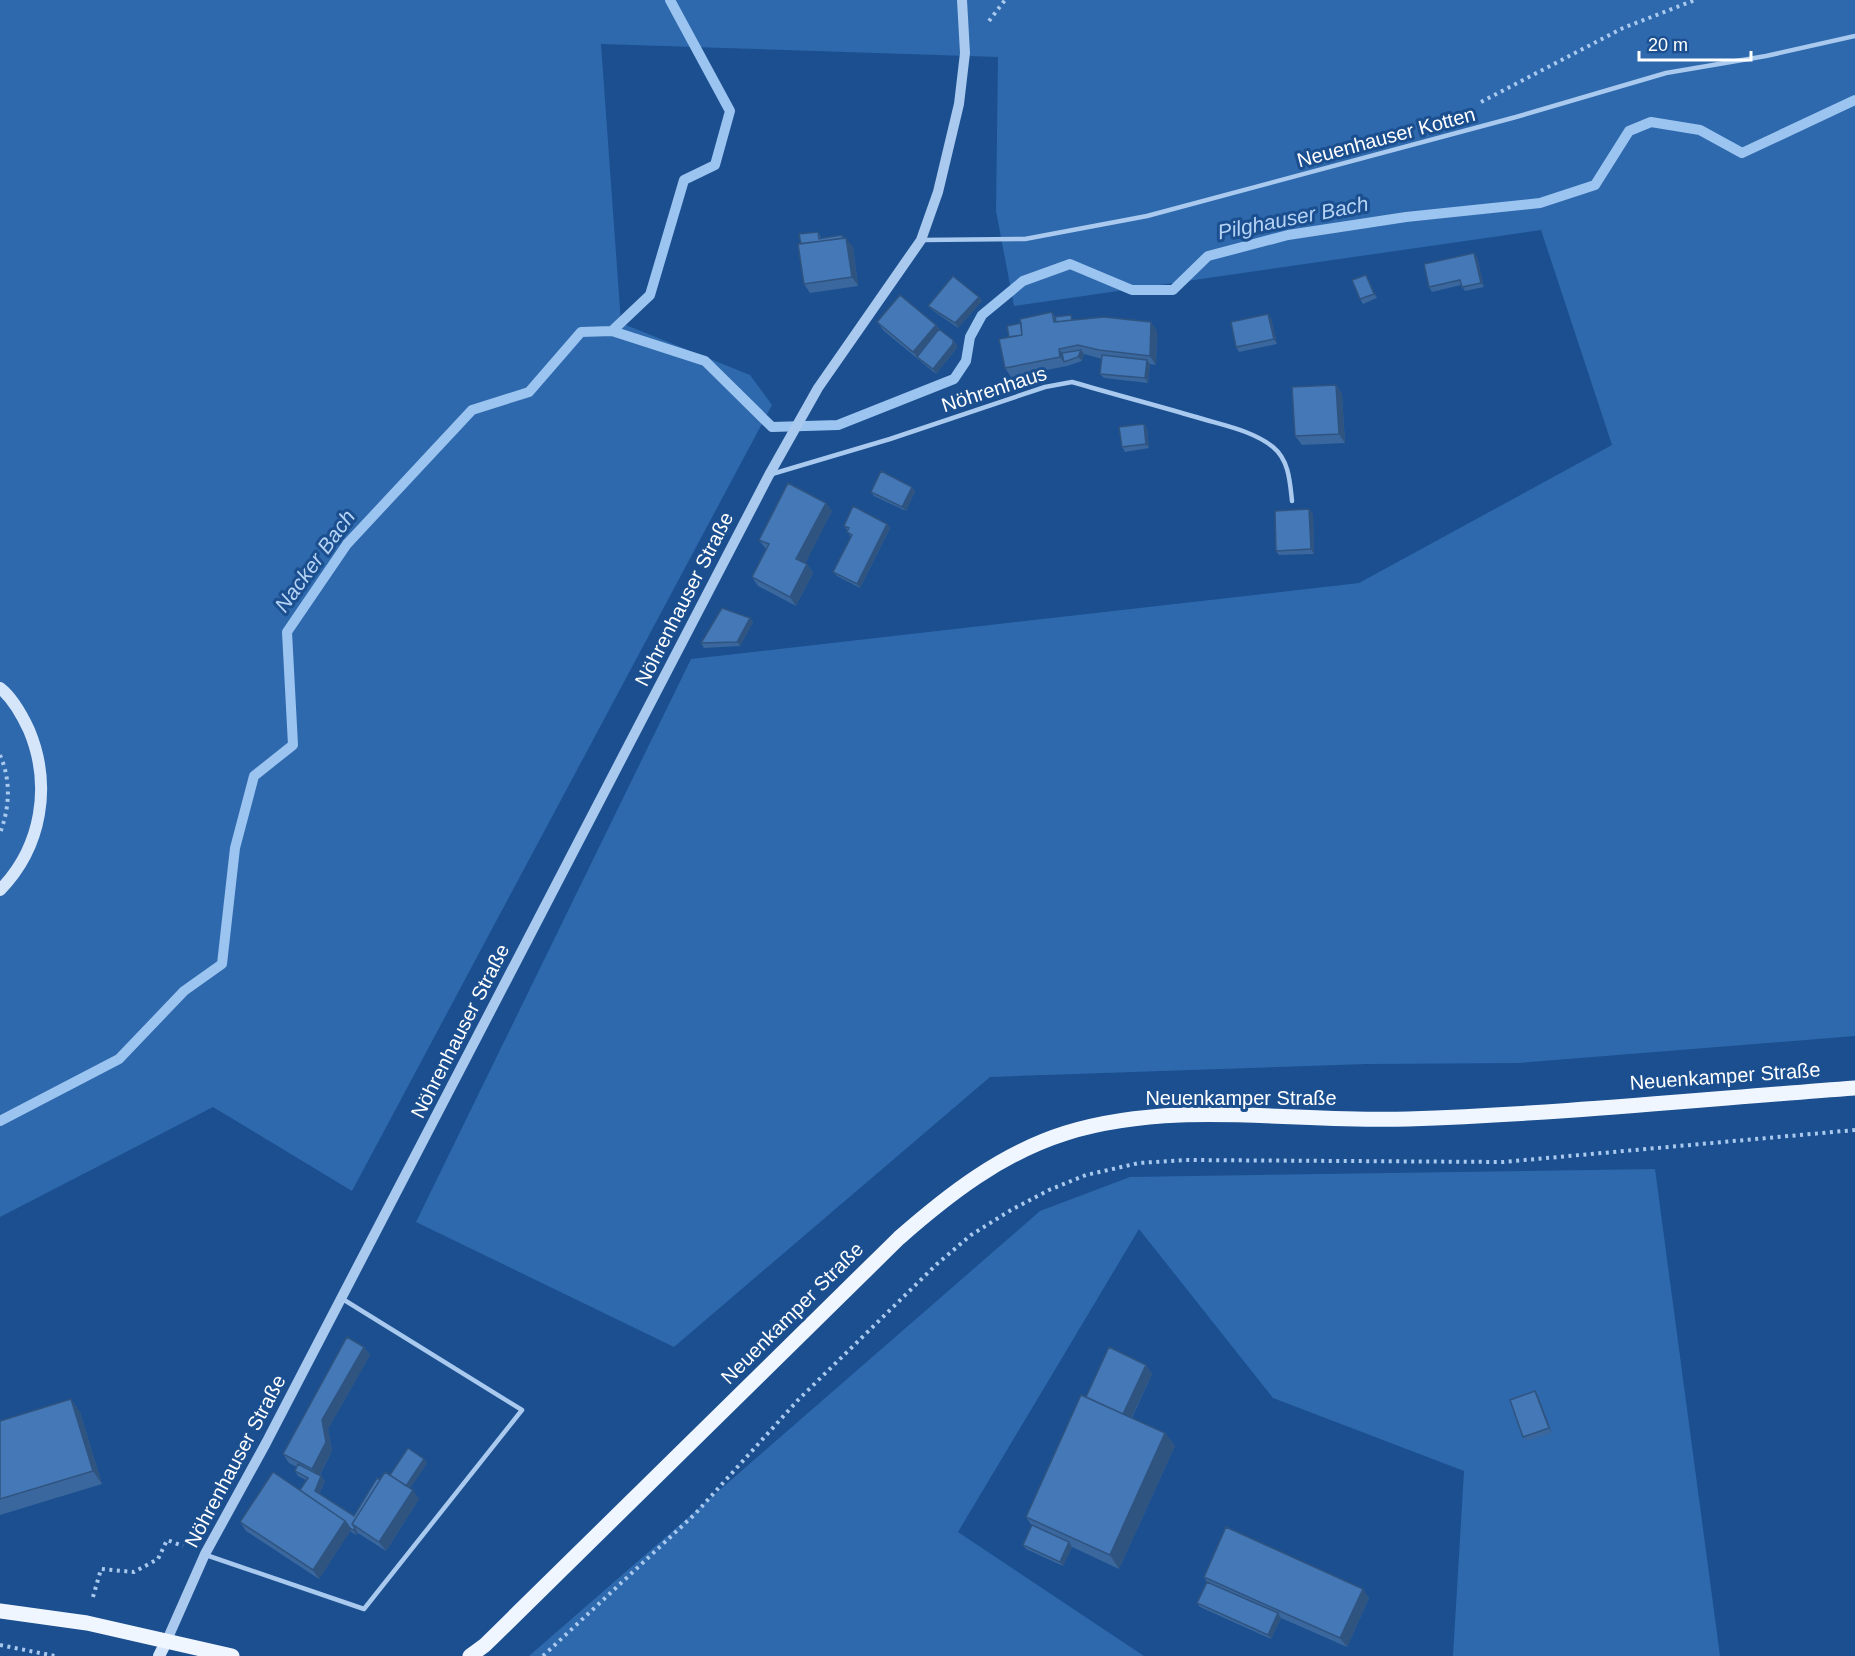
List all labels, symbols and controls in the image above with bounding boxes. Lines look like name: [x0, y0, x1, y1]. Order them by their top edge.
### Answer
scale bar: [1639, 24, 1752, 62]
text: 20 m: [1648, 35, 1688, 55]
street label: Neuenhauser Kotten: [1295, 103, 1477, 171]
water label: Pilghauser Bach: [1216, 192, 1370, 243]
street label: Nöhrenhaus: [939, 362, 1049, 416]
water label: Nacker Bach: [270, 505, 359, 616]
street label: Nöhrenhauser Straße: [631, 508, 737, 690]
street label: Nöhrenhauser Straße: [407, 940, 513, 1122]
street label: Neuenkamper Straße: [1629, 1058, 1821, 1094]
street label: Neuenkamper Straße: [1145, 1087, 1337, 1109]
street label: Neuenkamper Straße: [717, 1238, 867, 1388]
street label: Nöhrenhauser Straße: [180, 1371, 290, 1551]

